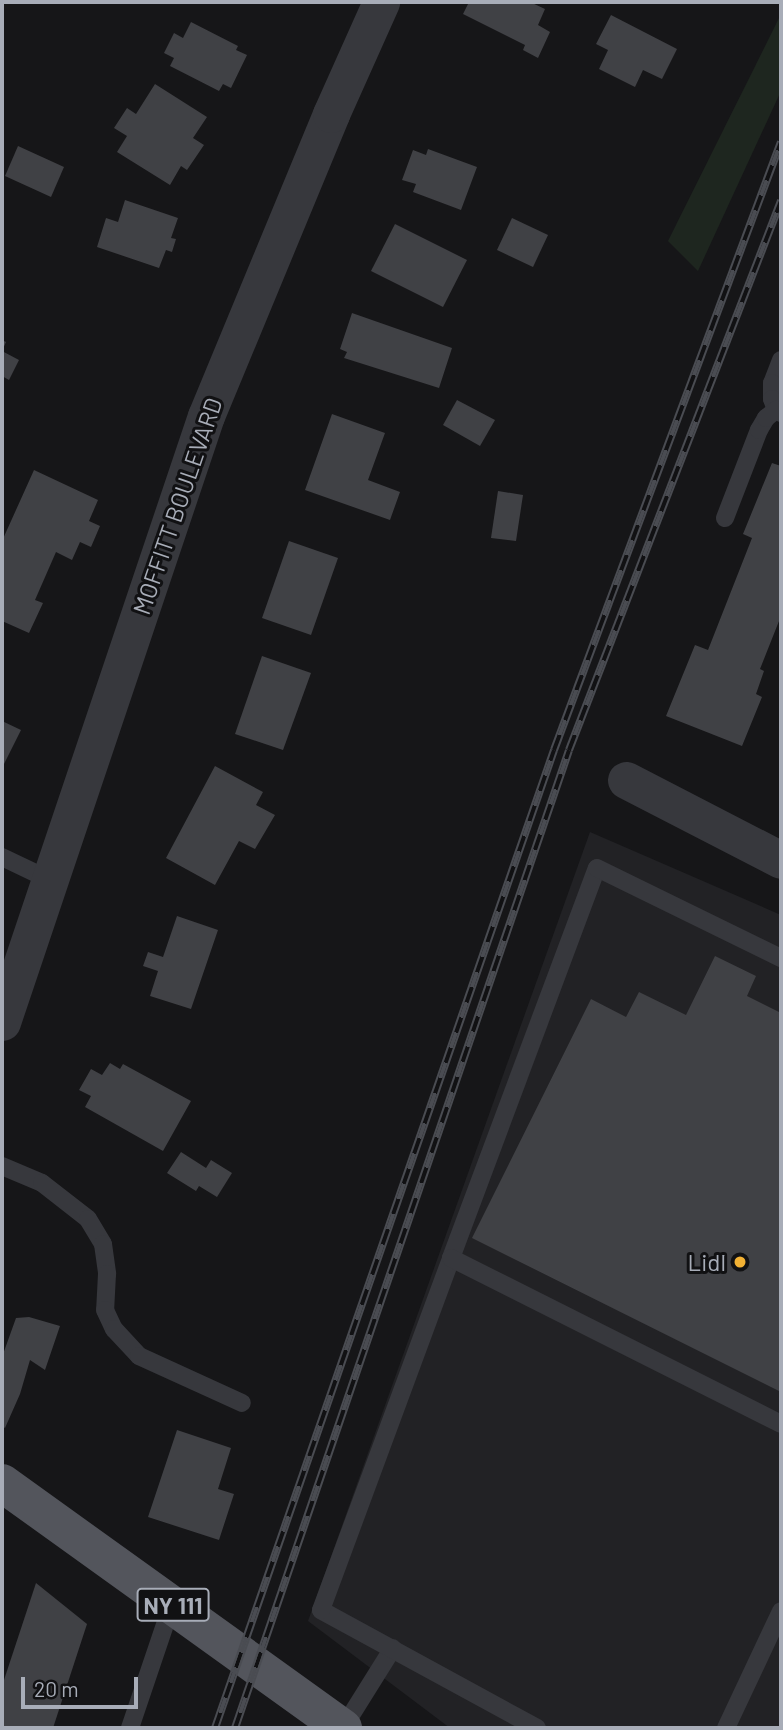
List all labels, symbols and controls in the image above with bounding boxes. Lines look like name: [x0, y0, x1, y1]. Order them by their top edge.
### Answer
street label: MOFFITT BOULEVARD: [126, 394, 228, 618]
place label: Lidl: [688, 1248, 726, 1276]
marker: Lidl: [732, 1254, 748, 1270]
road number: NY 111: [136, 1586, 210, 1624]
scale bar: [24, 1664, 142, 1708]
text: 20 m: [34, 1676, 79, 1701]

